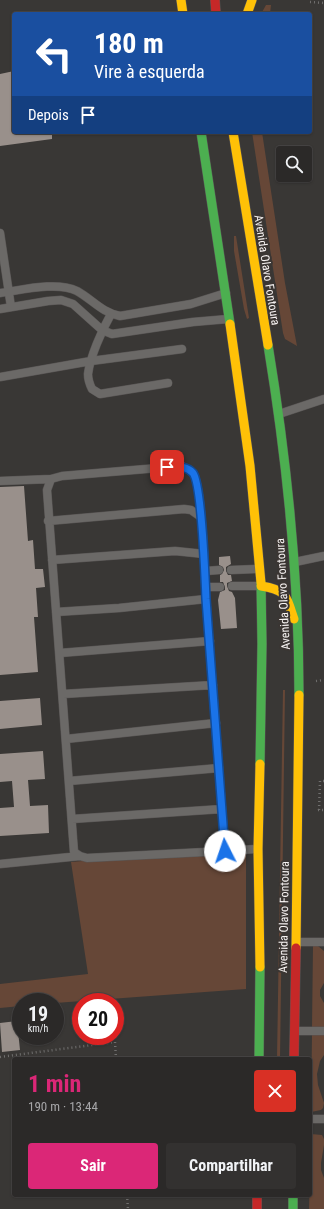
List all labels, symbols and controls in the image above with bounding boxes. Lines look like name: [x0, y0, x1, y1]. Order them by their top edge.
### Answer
text: 180 m: [94, 27, 164, 60]
icon: left: [28, 28, 80, 80]
text: Vire à esquerda: [94, 61, 205, 82]
icon: arrive: [77, 104, 99, 126]
text: Depois: [28, 106, 69, 124]
map controls: [276, 146, 312, 182]
button: search: [276, 146, 312, 182]
street label: Avenida Olavo Fontoura: [251, 214, 283, 326]
pin: [150, 450, 184, 484]
icon: arrive: [156, 456, 178, 478]
street label: Avenida Olavo Fontoura: [273, 538, 293, 650]
position arrow: [204, 830, 246, 872]
street label: Avenida Olavo Fontoura: [276, 861, 292, 973]
speed limit sign: 20: [72, 993, 124, 1045]
text: 19: [28, 1002, 48, 1026]
text: km/h: [28, 1023, 48, 1034]
text: 1 min: [28, 1070, 81, 1098]
button: close: [254, 1070, 296, 1112]
text: 190 m · 13:44: [28, 1099, 98, 1114]
button: Sair: [28, 1143, 158, 1189]
button: Compartilhar: [166, 1143, 296, 1189]

